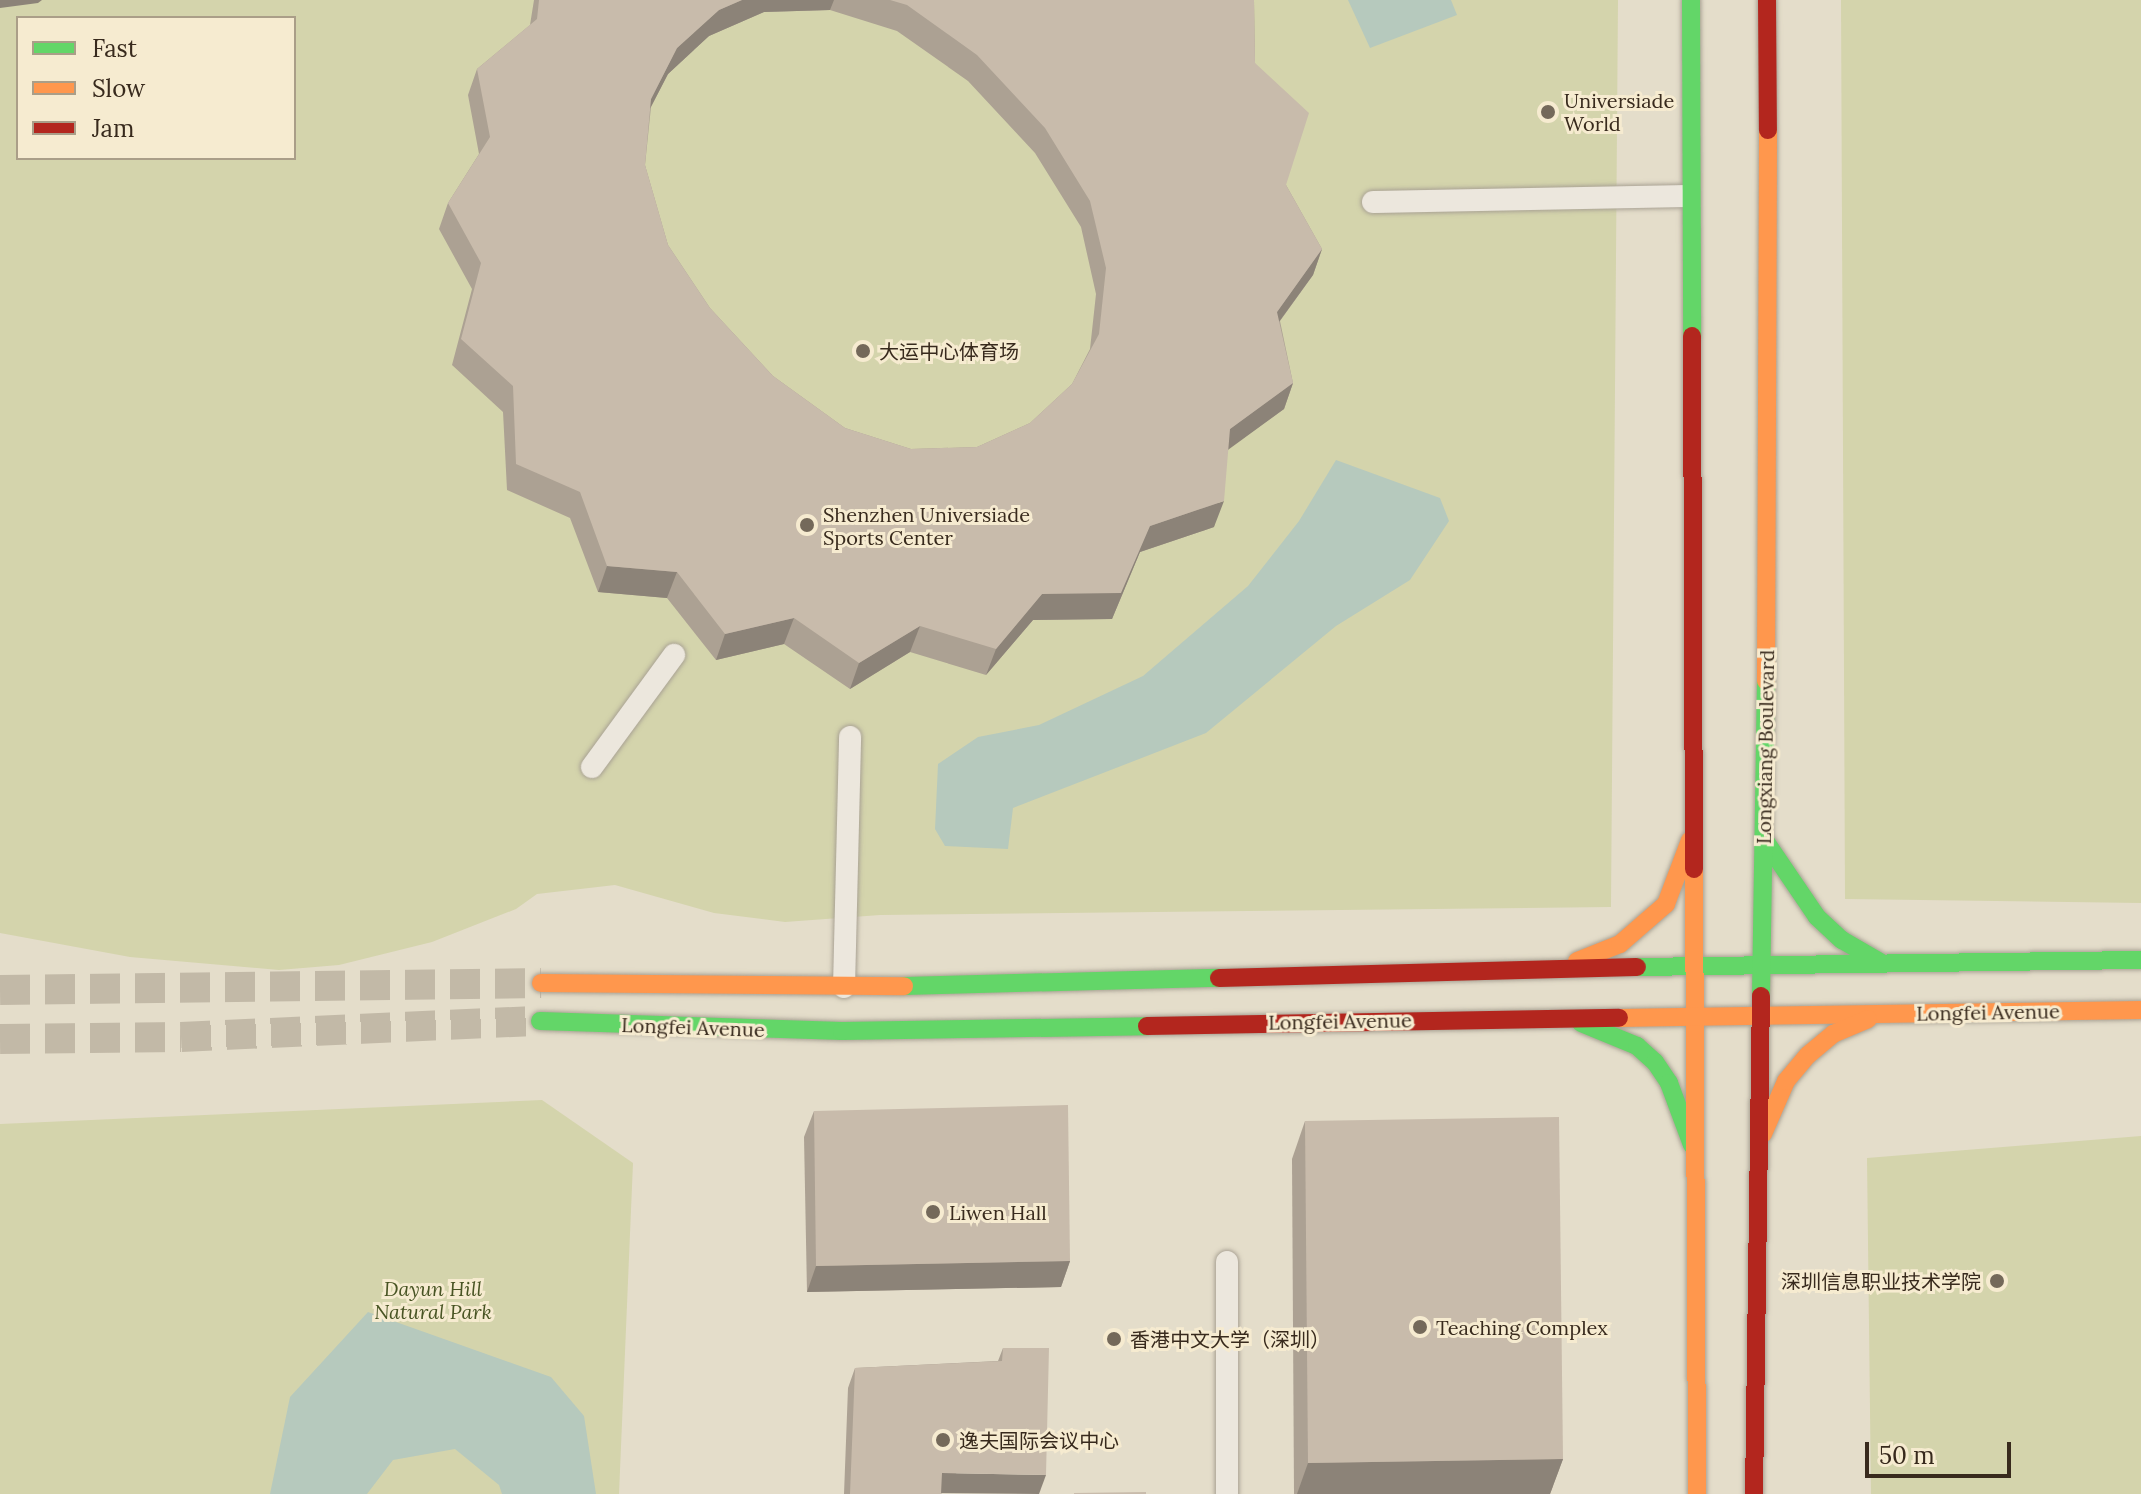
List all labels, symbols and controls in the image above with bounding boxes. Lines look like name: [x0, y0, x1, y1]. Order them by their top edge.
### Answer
legend: [16, 16, 296, 160]
text: Fast: [92, 33, 137, 64]
text: Slow: [92, 73, 145, 104]
place label: Universiade World: [1564, 88, 1674, 135]
marker: Universiade World: [1539, 103, 1557, 121]
text: Jam: [92, 113, 134, 144]
place label: 大运中心体育场: [879, 339, 1019, 363]
marker: 大运中心体育场: [854, 342, 872, 360]
place label: Shenzhen Universiade Sports Center: [823, 502, 1030, 549]
marker: Shenzhen Universiade Sports Center: [798, 516, 816, 534]
street label: Longxiang Boulevard: [1751, 650, 1779, 844]
street label: Longfei Avenue: [1916, 999, 2060, 1025]
street label: Longfei Avenue: [1268, 1008, 1412, 1034]
street label: Longfei Avenue: [621, 1013, 765, 1041]
place label: Liwen Hall: [949, 1200, 1047, 1224]
marker: Liwen Hall: [924, 1203, 942, 1221]
place label: 深圳信息职业技术学院: [1781, 1269, 1981, 1293]
marker: 深圳信息职业技术学院: [1988, 1272, 2006, 1290]
park label: Dayun Hill Natural Park: [374, 1276, 492, 1323]
place label: Teaching Complex: [1436, 1315, 1608, 1339]
marker: Teaching Complex: [1411, 1318, 1429, 1336]
place label: 香港中文大学（深圳）: [1130, 1327, 1330, 1351]
marker: 香港中文大学（深圳）: [1105, 1330, 1123, 1348]
scale bar: [1869, 1426, 2015, 1476]
place label: 逸夫国际会议中心: [959, 1428, 1119, 1452]
marker: 逸夫国际会议中心: [934, 1431, 952, 1449]
text: 50 m: [1879, 1440, 1935, 1471]

